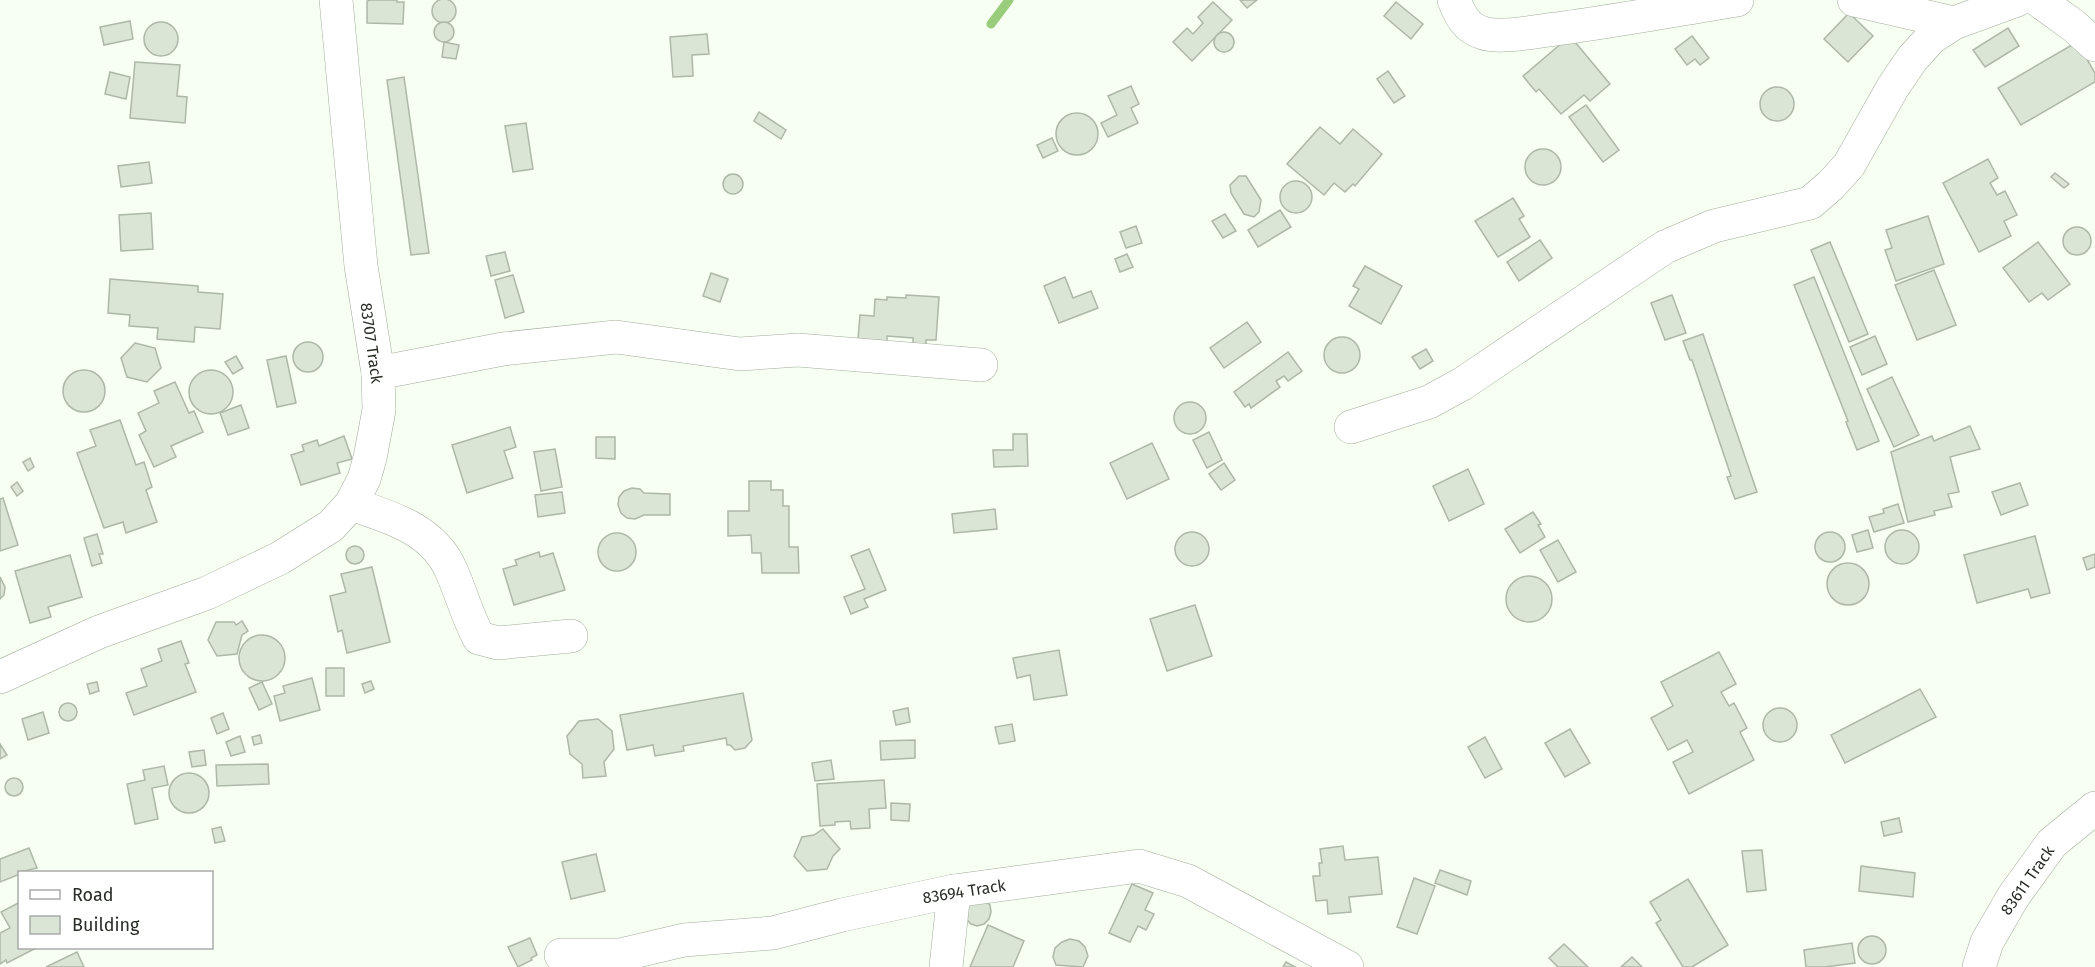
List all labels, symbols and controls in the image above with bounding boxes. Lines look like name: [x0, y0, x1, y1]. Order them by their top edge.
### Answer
street label: 83707 Track: [356, 301, 387, 386]
street label: 83611 Track: [1997, 841, 2059, 919]
legend: [18, 871, 213, 949]
street label: 83694 Track: [921, 875, 1008, 907]
text: Road: [72, 884, 114, 906]
text: Building: [72, 914, 140, 936]

